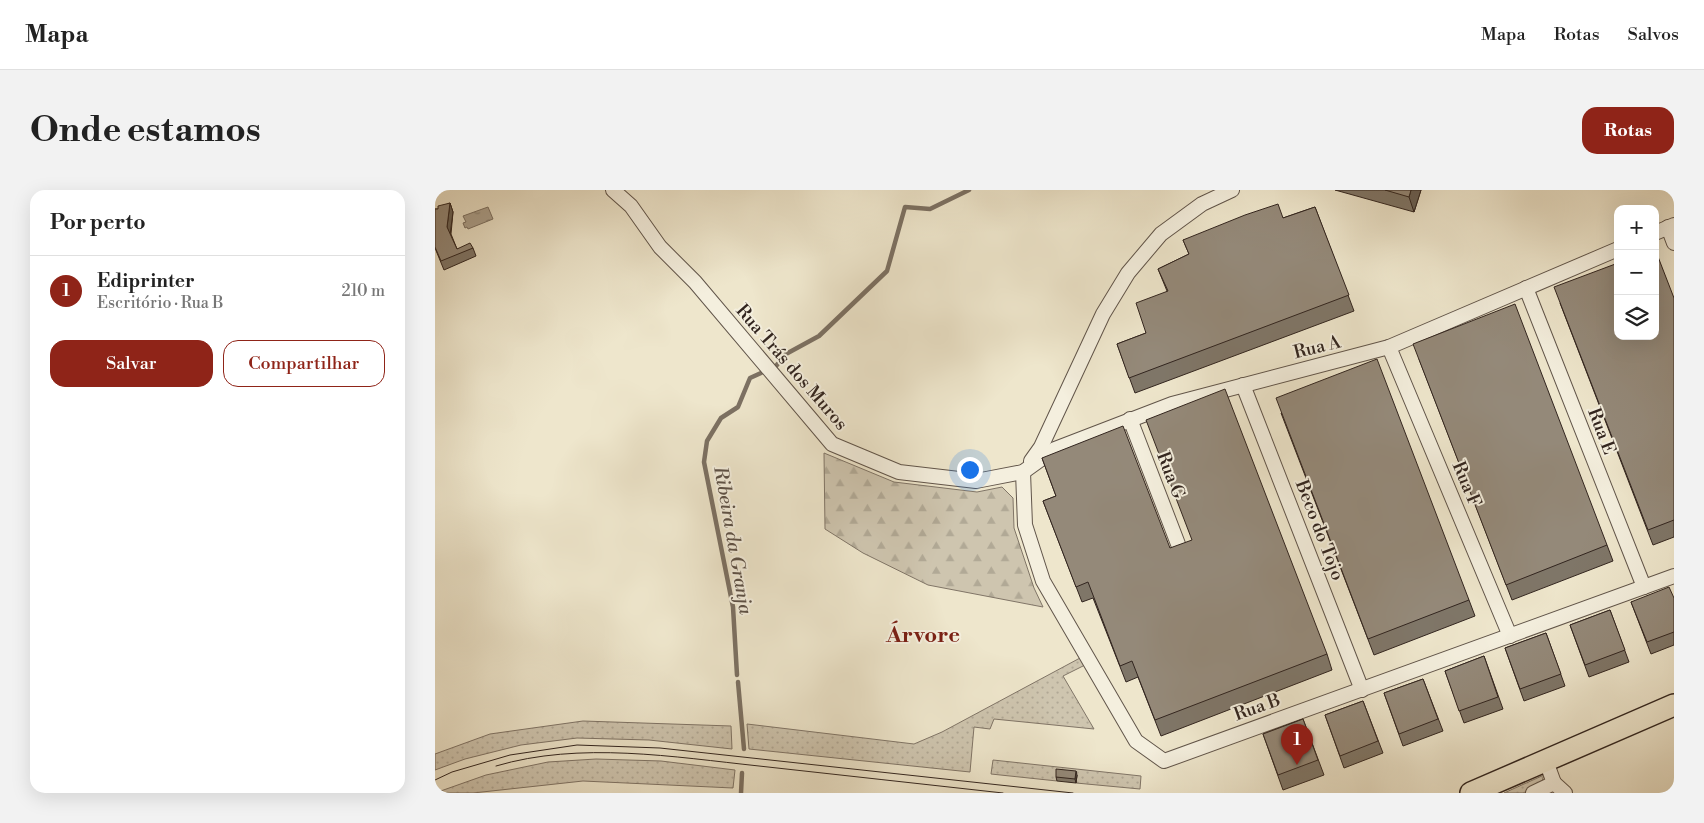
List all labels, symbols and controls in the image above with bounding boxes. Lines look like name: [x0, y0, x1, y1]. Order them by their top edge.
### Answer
text: Mapa: [25, 20, 88, 50]
text: Mapa: [1481, 23, 1526, 46]
text: Rotas: [1554, 23, 1600, 46]
text: Salvos: [1628, 23, 1679, 46]
button: Rotas: [1582, 107, 1674, 154]
text: Onde estamos: [30, 109, 261, 152]
map controls: [1614, 205, 1659, 340]
button: +: [1614, 205, 1659, 250]
text: Por perto: [50, 210, 146, 236]
button: −: [1614, 250, 1659, 295]
text: Ediprinter: [97, 269, 195, 293]
text: 1: [62, 281, 70, 301]
text: 210 m: [341, 281, 385, 301]
text: Escritório · Rua B: [97, 293, 224, 313]
button: layers: [1614, 295, 1659, 340]
street label: Rua Trás dos Muros: [731, 300, 853, 435]
street label: Rua A: [1291, 330, 1344, 364]
button: Salvar: [50, 340, 213, 387]
button: Compartilhar: [223, 340, 385, 387]
street label: Rua E: [1582, 405, 1621, 458]
street label: Rua G: [1151, 448, 1190, 503]
your location: [957, 457, 983, 483]
street label: Rua F: [1447, 458, 1486, 511]
water label: Ribeira da Granja: [708, 463, 758, 617]
street label: Beco do Tojo: [1289, 476, 1349, 584]
district label: Árvore: [885, 620, 960, 649]
street label: Rua B: [1231, 688, 1284, 727]
pin: 1: [1281, 724, 1313, 765]

